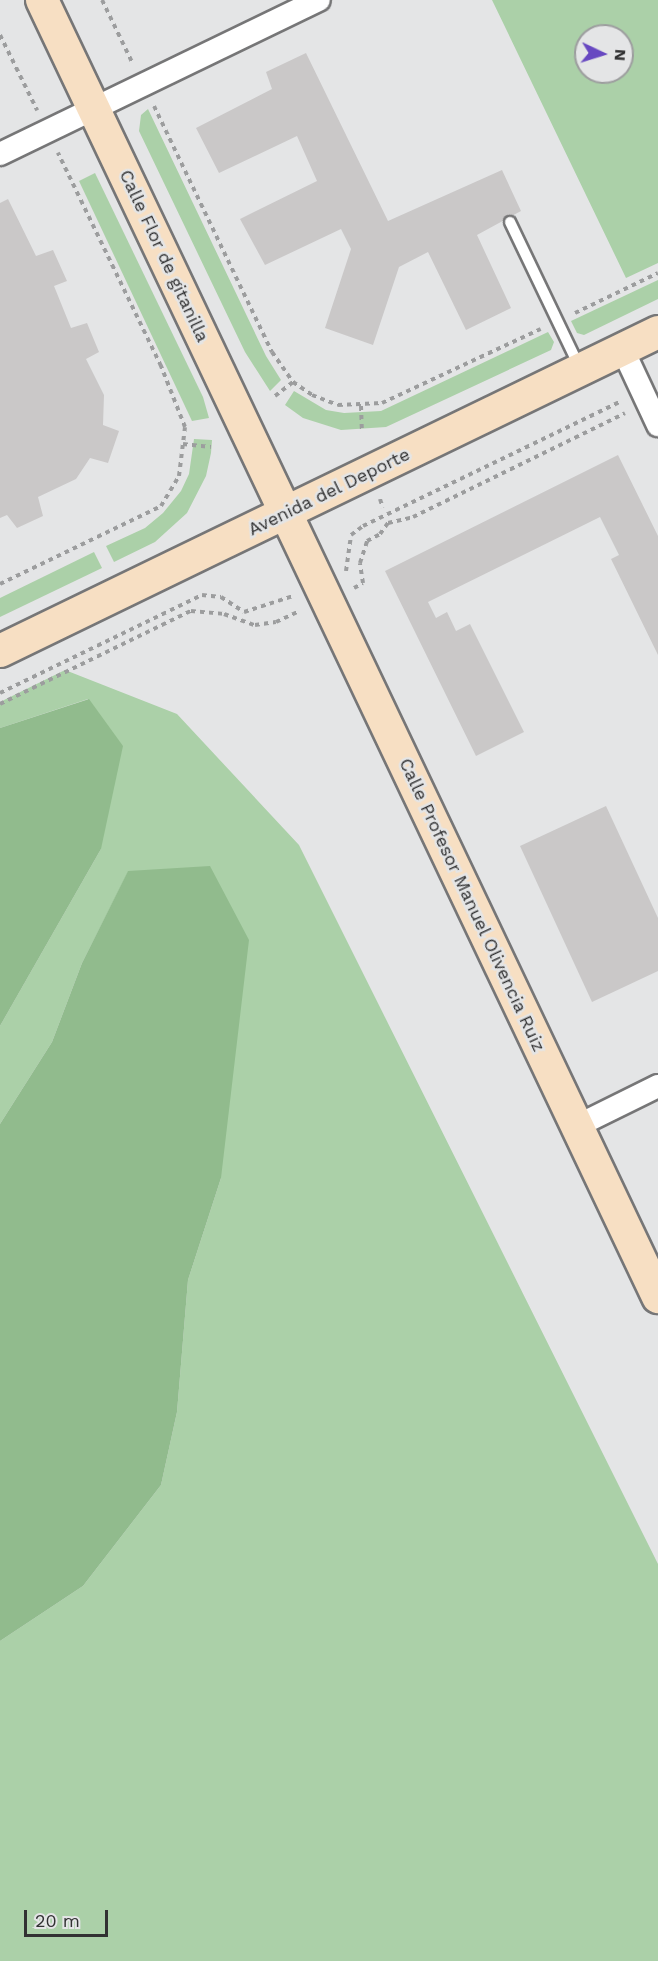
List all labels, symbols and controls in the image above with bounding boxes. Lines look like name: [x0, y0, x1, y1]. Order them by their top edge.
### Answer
north arrow: [574, 24, 634, 84]
text: N: [611, 49, 630, 62]
street label: Calle Flor de gitanilla: [115, 166, 213, 346]
street label: Avenida del Deporte: [244, 443, 414, 541]
street label: Calle Profesor Manuel Olivencia Ruiz: [394, 754, 550, 1056]
scale bar: [27, 1898, 111, 1936]
text: 20 m: [35, 1910, 80, 1931]

